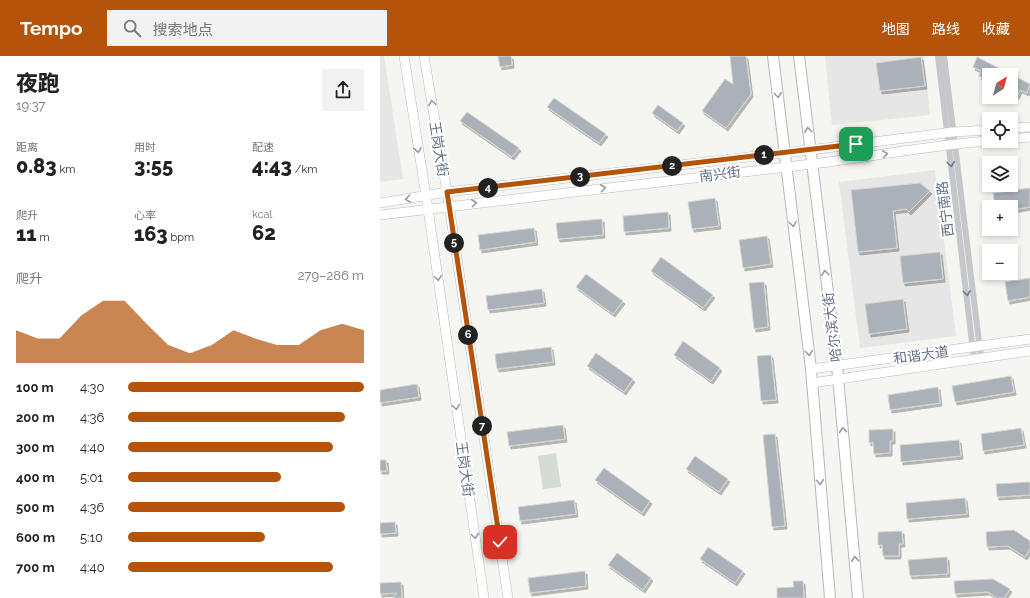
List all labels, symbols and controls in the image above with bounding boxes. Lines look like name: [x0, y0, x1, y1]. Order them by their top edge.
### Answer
search box: [107, 10, 387, 46]
text: Tempo: [20, 17, 83, 39]
icon: search: [121, 17, 143, 39]
text: 搜索地点: [153, 21, 213, 39]
text: 地图: [882, 21, 910, 37]
text: 路线: [932, 21, 960, 37]
text: 收藏: [982, 21, 1010, 37]
north arrow: [982, 68, 1018, 104]
map controls: [982, 68, 1018, 280]
button: share: [322, 69, 364, 111]
text: 夜跑: [16, 70, 60, 96]
one-way arrow: [773, 92, 782, 98]
text: 19:37: [16, 98, 45, 113]
one-way arrow: [428, 100, 437, 106]
button: locate: [982, 112, 1018, 148]
street label: 王岗大街: [427, 120, 451, 178]
one-way arrow: [803, 127, 812, 133]
pin: [839, 127, 873, 161]
icon: arrive: [845, 133, 867, 155]
text: 距离: [16, 141, 38, 154]
text: 用时: [134, 141, 156, 154]
text: 配速: [252, 141, 274, 154]
pin: 1: [754, 145, 774, 165]
one-way arrow: [413, 147, 422, 153]
text: 1: [761, 148, 767, 161]
one-way arrow: [882, 150, 888, 159]
text: 0.83: [16, 154, 57, 178]
text: 3:55: [134, 154, 173, 178]
text: 4:43: [252, 154, 292, 178]
pin: 2: [662, 156, 682, 176]
button: layers: [982, 156, 1018, 192]
text: 2: [669, 159, 675, 172]
one-way arrow: [946, 161, 955, 167]
text: km: [57, 163, 75, 176]
text: /km: [292, 163, 317, 176]
street label: 南兴街: [698, 164, 742, 184]
pin: 3: [570, 167, 590, 187]
text: 3: [577, 170, 583, 183]
pin: 4: [478, 178, 498, 198]
street label: 西宁南路: [934, 180, 956, 238]
text: 4: [485, 181, 491, 194]
one-way arrow: [600, 184, 606, 193]
one-way arrow: [405, 194, 411, 203]
one-way arrow: [471, 198, 477, 207]
button: +: [982, 200, 1018, 236]
text: kcal: [252, 208, 273, 221]
text: 爬升: [16, 209, 38, 222]
text: 心率: [134, 209, 156, 222]
text: 62: [252, 221, 276, 245]
one-way arrow: [789, 221, 798, 227]
text: 11: [16, 222, 37, 246]
text: 163: [134, 222, 168, 246]
text: m: [37, 231, 50, 244]
text: bpm: [168, 231, 194, 244]
pin: 5: [444, 233, 464, 253]
text: 5: [451, 236, 457, 249]
button: −: [982, 244, 1018, 280]
text: 279–286 m: [298, 268, 364, 283]
one-way arrow: [821, 270, 830, 276]
text: 爬升: [16, 271, 42, 286]
one-way arrow: [433, 275, 442, 281]
one-way arrow: [962, 290, 971, 296]
street label: 哈尔滨大街: [820, 291, 844, 363]
pin: 6: [458, 325, 478, 345]
text: 6: [465, 328, 471, 341]
street label: 和谐大道: [892, 343, 950, 367]
one-way arrow: [804, 350, 813, 356]
text: 100 m: [16, 380, 54, 395]
text: 4:30: [80, 380, 104, 395]
one-way arrow: [451, 404, 460, 410]
text: 200 m: [16, 410, 55, 425]
text: 4:36: [80, 410, 104, 425]
pin: 7: [472, 416, 492, 436]
text: 7: [479, 419, 485, 432]
one-way arrow: [838, 427, 847, 433]
text: 300 m: [16, 440, 54, 455]
text: 4:40: [80, 440, 105, 455]
street label: 王岗大街: [453, 440, 477, 498]
text: 400 m: [16, 470, 55, 485]
text: 5:01: [80, 470, 103, 485]
one-way arrow: [816, 479, 825, 485]
text: 500 m: [16, 500, 54, 515]
text: 4:36: [80, 500, 104, 515]
pin: [483, 525, 517, 559]
text: 600 m: [16, 530, 55, 545]
text: 5:10: [80, 530, 103, 545]
icon: check: [489, 531, 511, 553]
one-way arrow: [470, 533, 479, 539]
one-way arrow: [850, 556, 859, 562]
text: 700 m: [16, 560, 54, 575]
text: 4:40: [80, 560, 105, 575]

